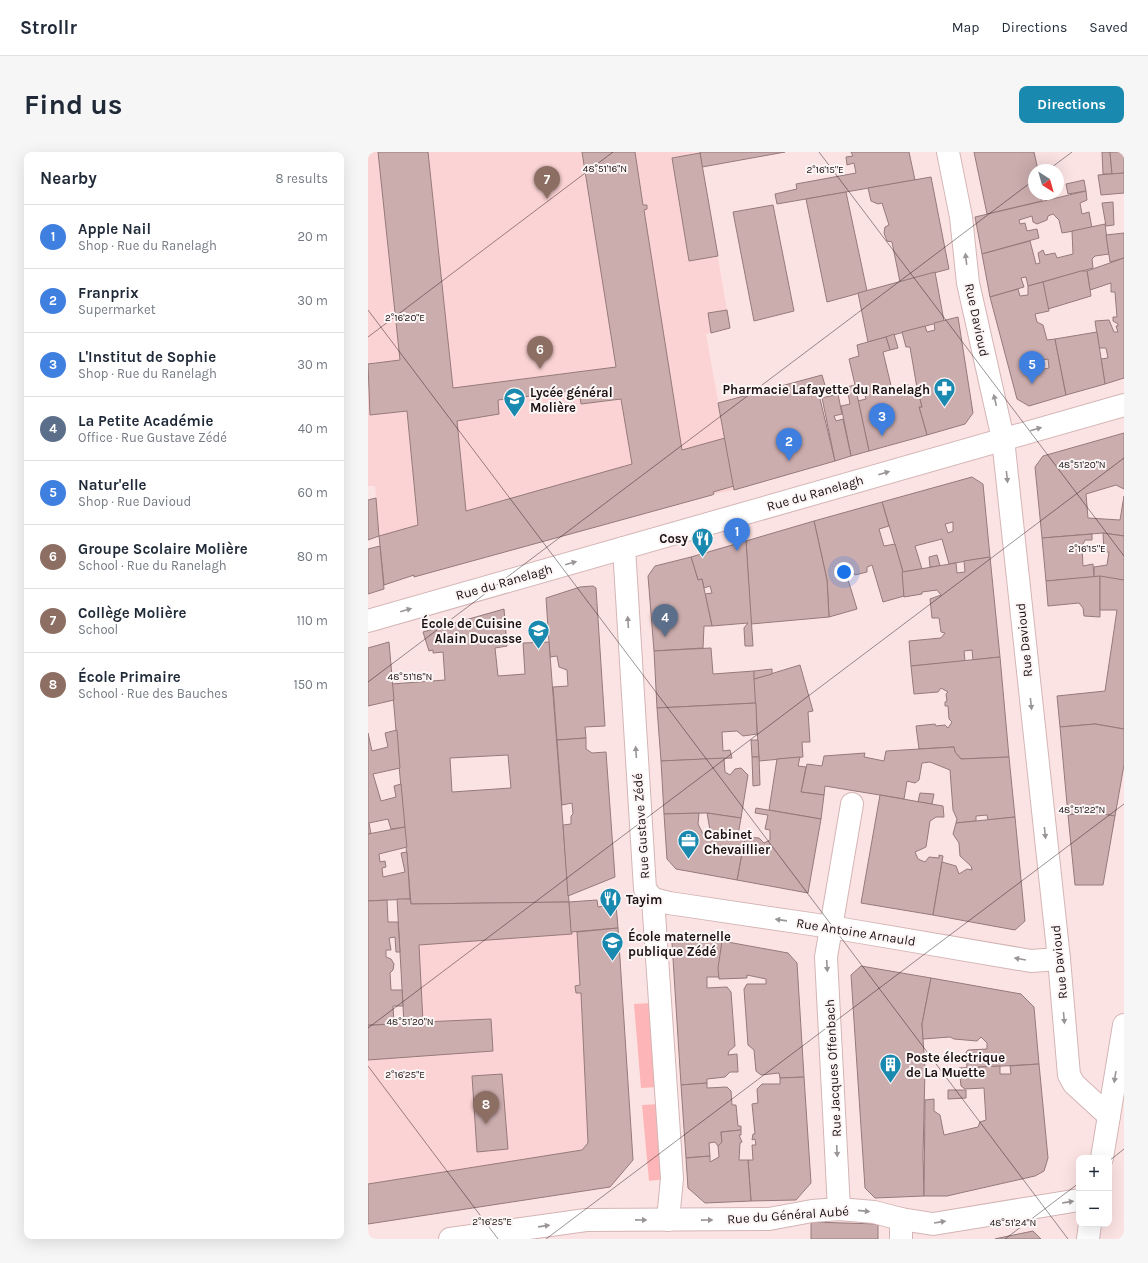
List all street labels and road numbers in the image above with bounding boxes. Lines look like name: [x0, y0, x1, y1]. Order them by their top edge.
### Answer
street label: Rue Davioud: [962, 282, 992, 358]
street label: Rue du Ranelagh: [765, 472, 865, 514]
street label: Rue du Ranelagh: [454, 561, 554, 603]
street label: Rue Davioud: [1013, 602, 1035, 678]
street label: Rue Gustave Zédé: [630, 772, 652, 879]
street label: Rue Antoine Arnauld: [795, 915, 917, 949]
street label: Rue Davioud: [1048, 924, 1070, 1000]
street label: Rue Jacques Offenbach: [822, 999, 845, 1137]
street label: Rue du Général Aubé: [727, 1203, 850, 1227]

